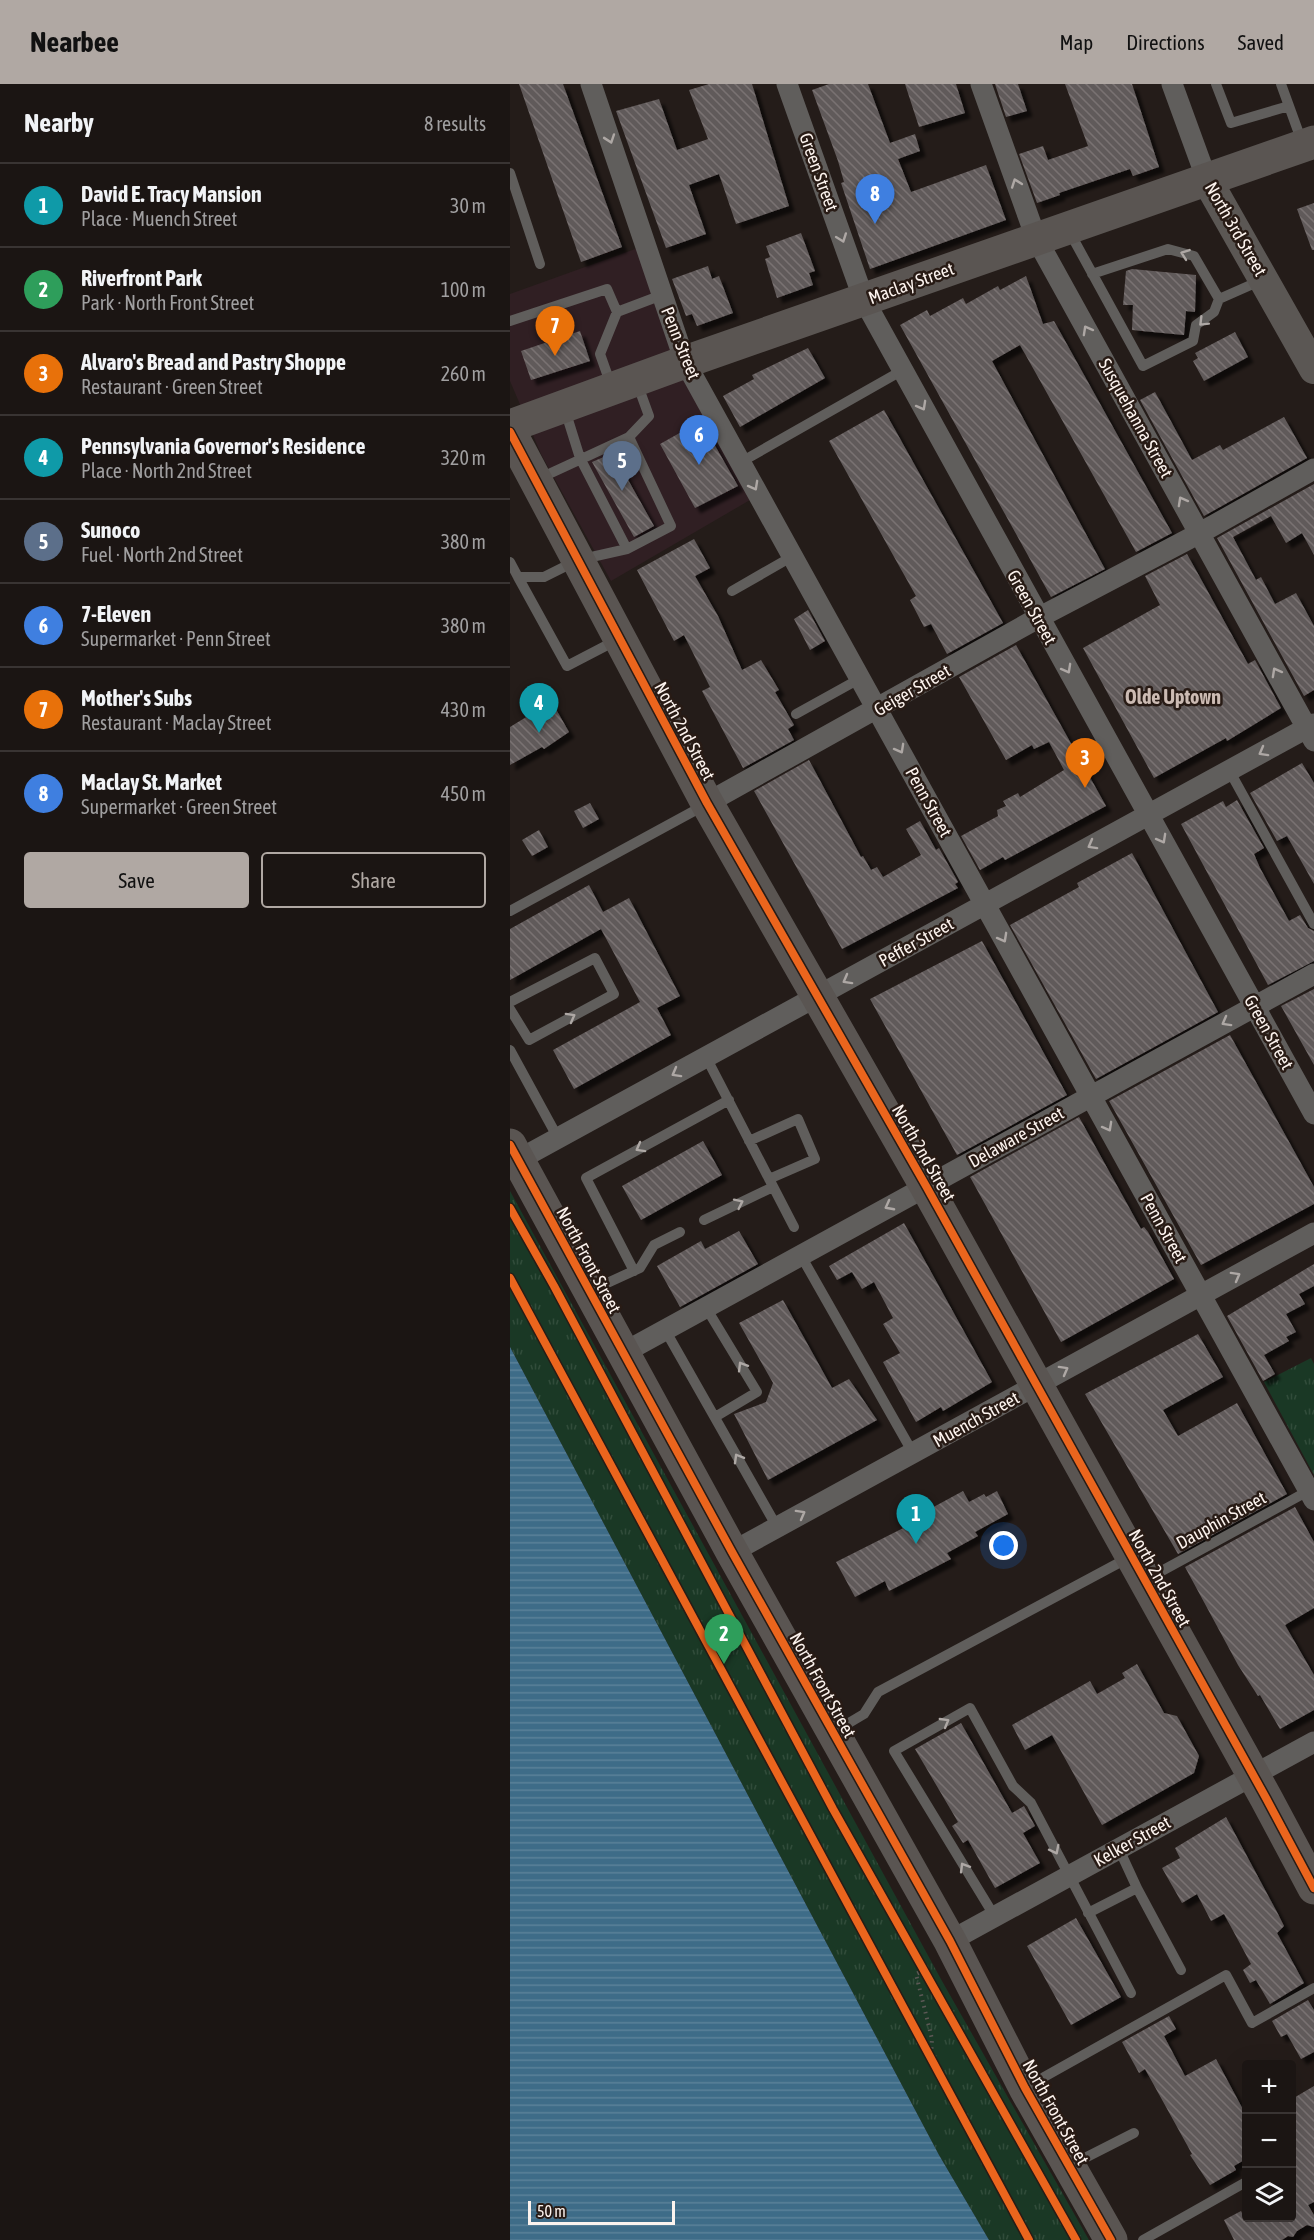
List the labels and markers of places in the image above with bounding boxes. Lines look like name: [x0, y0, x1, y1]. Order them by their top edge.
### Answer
pin: 8: [856, 174, 895, 224]
pin: 7: [536, 306, 574, 356]
pin: 6: [680, 416, 718, 465]
pin: 5: [602, 442, 642, 491]
pin: 4: [519, 684, 558, 733]
pin: 3: [1066, 738, 1104, 788]
pin: 1: [896, 1494, 936, 1544]
pin: 2: [704, 1614, 744, 1664]

